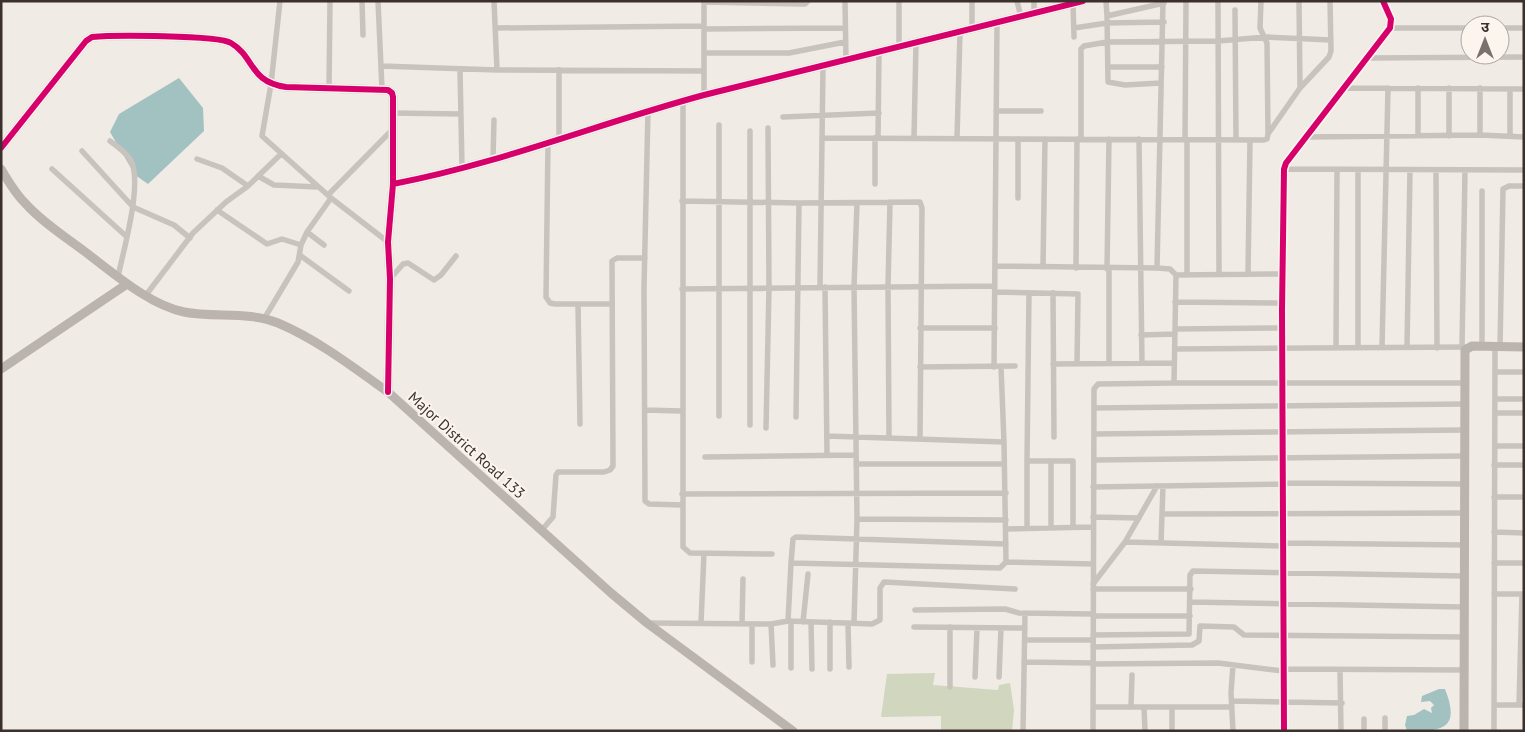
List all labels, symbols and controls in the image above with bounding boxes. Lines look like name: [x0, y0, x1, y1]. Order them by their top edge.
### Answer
north arrow: [1460, 15, 1510, 65]
text: उ: [1481, 18, 1490, 36]
street label: Major District Road 133: [405, 387, 529, 503]

